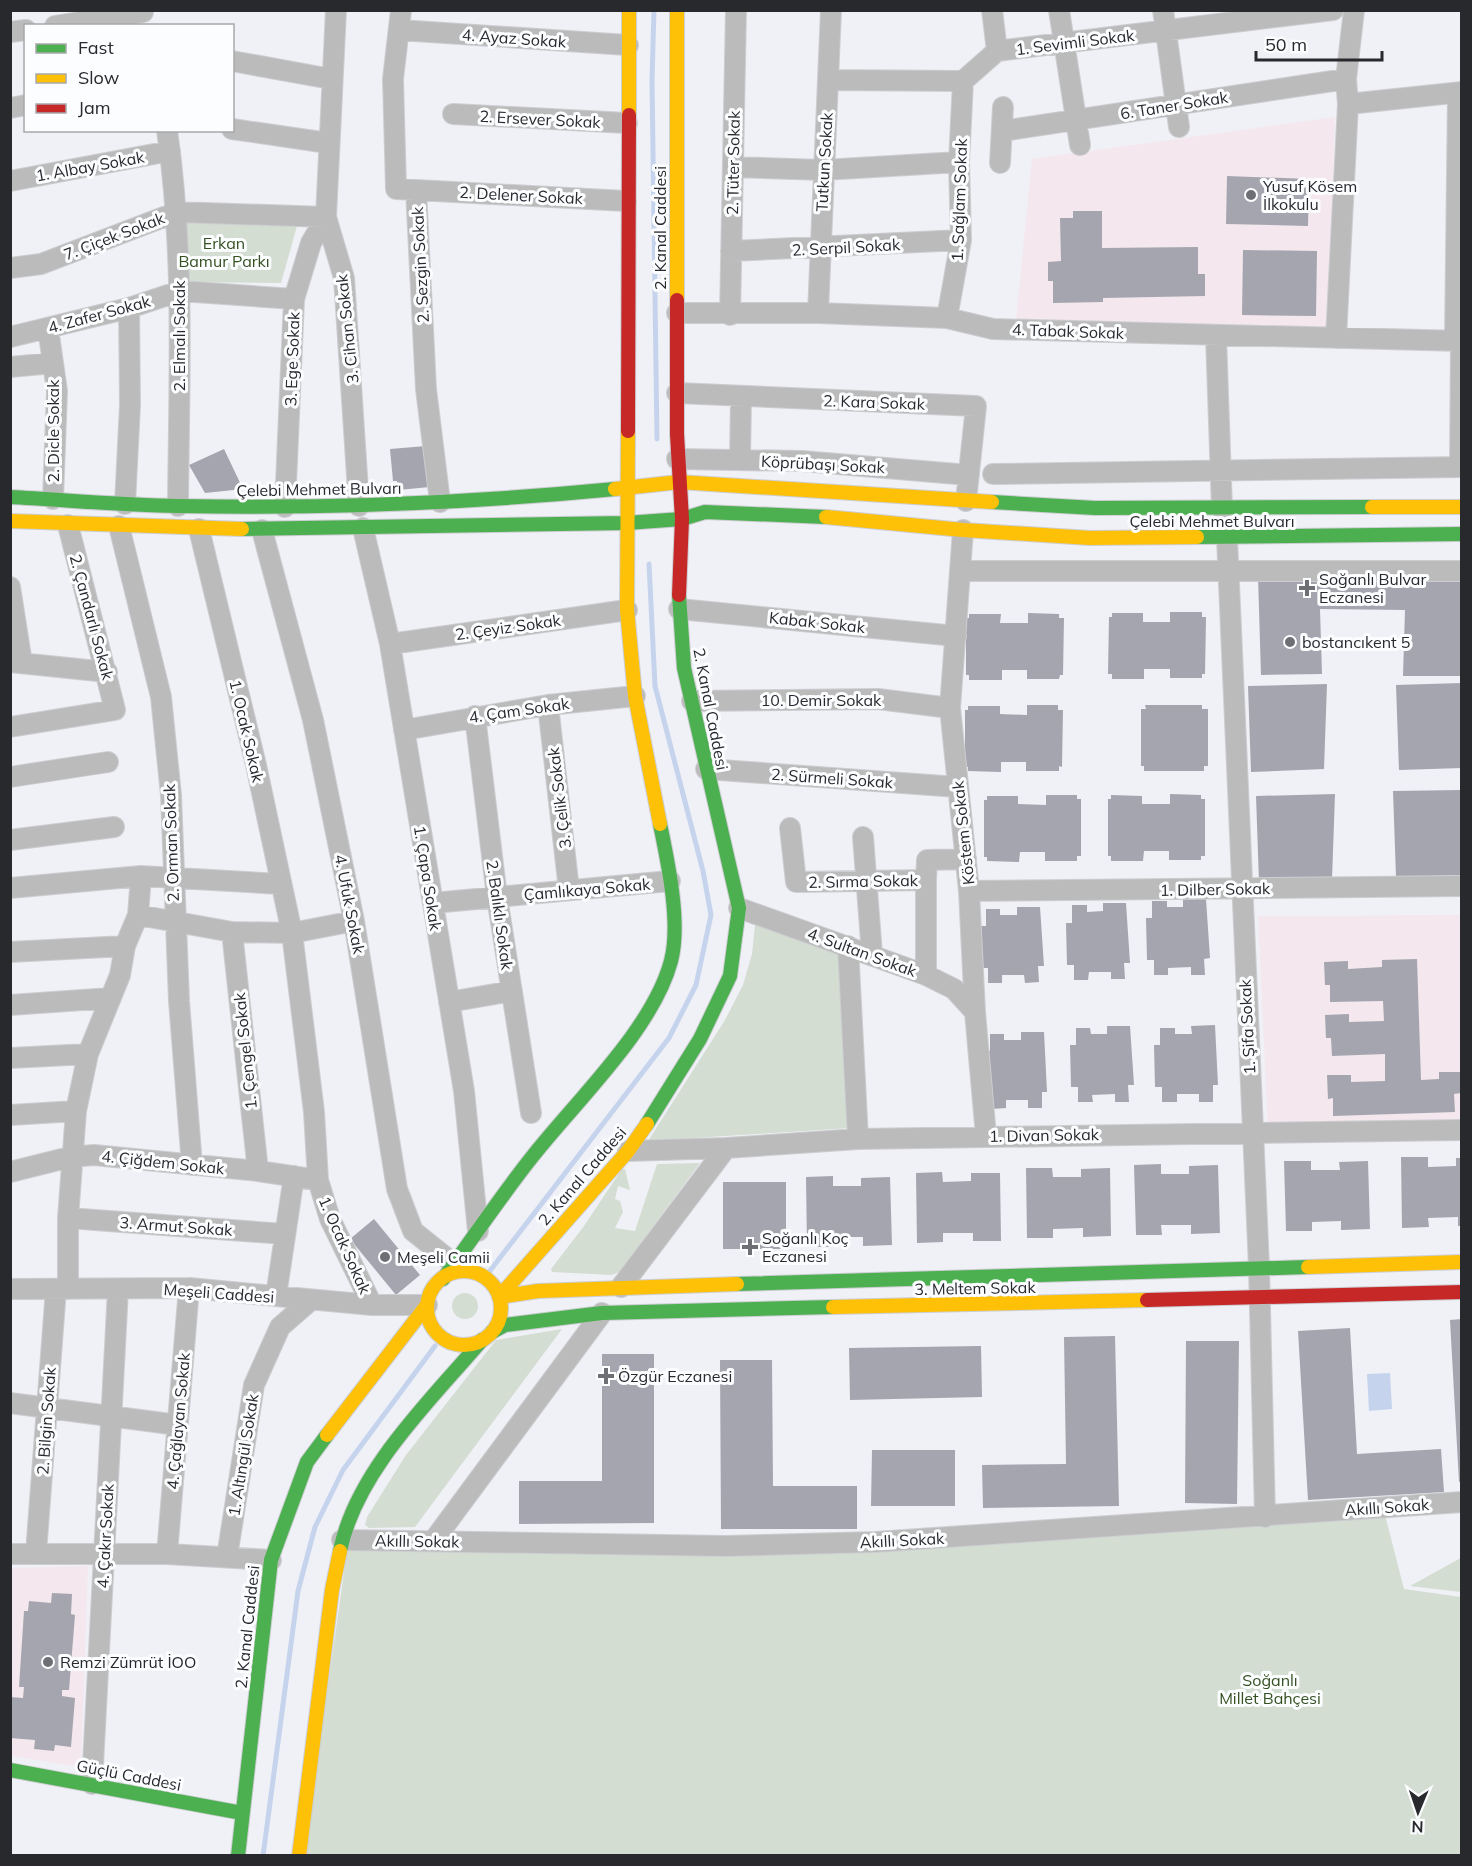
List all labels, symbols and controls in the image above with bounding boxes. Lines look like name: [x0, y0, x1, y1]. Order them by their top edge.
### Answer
legend: [24, 24, 234, 132]
street label: 4. Ayaz Sokak: [461, 24, 567, 52]
scale bar: [1256, 24, 1382, 62]
street label: 1. Sevimli Sokak: [1015, 25, 1136, 59]
text: 50 m: [1265, 33, 1307, 56]
text: Fast: [78, 36, 114, 59]
text: Slow: [78, 66, 120, 89]
street label: 6. Taner Sokak: [1119, 87, 1230, 123]
text: Jam: [78, 96, 111, 119]
street label: 2. Ersever Sokak: [479, 106, 602, 132]
street label: 2. Tüter Sokak: [722, 110, 744, 215]
street label: Tutkun Sokak: [811, 111, 837, 212]
street label: 1. Sağlam Sokak: [947, 137, 971, 262]
street label: 1. Albay Sokak: [34, 146, 147, 185]
street label: 2. Kanal Caddesi: [650, 166, 670, 290]
place label: Yusuf Kösem İlkokulu: [1262, 176, 1357, 214]
street label: 2. Delener Sokak: [459, 182, 584, 208]
marker: Yusuf Kösem İlkokulu: [1244, 188, 1258, 202]
street label: 2. Sezgin Sokak: [407, 206, 433, 324]
street label: 7. Çiçek Sokak: [61, 207, 168, 264]
park label: Erkan Bamur Parkı: [178, 233, 270, 271]
street label: 2. Serpil Sokak: [791, 234, 901, 260]
street label: 3. Cihan Sokak: [331, 273, 363, 385]
street label: 2. Elmalı Sokak: [169, 280, 189, 392]
street label: 4. Zafer Sokak: [46, 291, 153, 337]
street label: 3. Ege Sokak: [280, 311, 304, 407]
street label: 4. Tabak Sokak: [1012, 319, 1125, 343]
street label: 2. Dicle Sokak: [43, 379, 63, 482]
street label: 2. Kara Sokak: [823, 390, 926, 414]
street label: Köprübaşı Sokak: [761, 451, 886, 477]
street label: Çelebi Mehmet Bulvarı: [236, 478, 402, 500]
street label: Çelebi Mehmet Bulvarı: [1130, 511, 1295, 531]
street label: 2. Çandarlı Sokak: [66, 552, 119, 683]
place label: Soğanlı Bulvar Eczanesi: [1319, 569, 1426, 607]
marker: Soğanlı Bulvar Eczanesi: [1300, 581, 1314, 595]
street label: Kabak Sokak: [768, 607, 867, 637]
street label: 2. Çeyiz Sokak: [454, 610, 563, 644]
place label: bostancıkent 5: [1302, 632, 1410, 652]
marker: bostancıkent 5: [1283, 635, 1297, 649]
street label: 2. Kanal Caddesi: [689, 646, 733, 772]
street label: 1. Ocak Sokak: [225, 678, 269, 785]
street label: 10. Demir Sokak: [761, 690, 882, 710]
street label: 4. Çam Sokak: [468, 693, 571, 727]
street label: 3. Çelik Sokak: [543, 746, 575, 850]
street label: 2. Sürmeli Sokak: [770, 764, 894, 792]
street label: Köstem Sokak: [948, 779, 978, 886]
street label: 2. Orman Sokak: [159, 783, 183, 902]
street label: 1. Çapa Sokak: [410, 824, 446, 933]
street label: 4. Ufuk Sokak: [331, 852, 370, 956]
street label: 2. Balıklı Sokak: [482, 859, 518, 972]
street label: 2. Sırma Sokak: [808, 870, 919, 892]
street label: Çamlıkaya Sokak: [523, 873, 652, 904]
street label: 1. Dilber Sokak: [1160, 878, 1271, 900]
street label: 4. Sultan Sokak: [805, 923, 920, 981]
street label: 1. Şifa Sokak: [1234, 978, 1259, 1075]
street label: 1. Çengel Sokak: [229, 991, 261, 1110]
street label: 2. Kanal Caddesi: [534, 1123, 630, 1229]
street label: 1. Divan Sokak: [989, 1124, 1100, 1146]
street label: 4. Çiğdem Sokak: [101, 1146, 226, 1178]
street label: 1. Ocak Sokak: [315, 1193, 376, 1298]
street label: 3. Armut Sokak: [119, 1212, 234, 1240]
place label: Soğanlı Koç Eczanesi: [762, 1228, 849, 1266]
marker: Soğanlı Koç Eczanesi: [743, 1240, 757, 1254]
place label: Meşeli Camii: [397, 1247, 490, 1267]
marker: Meşeli Camii: [378, 1250, 392, 1264]
street label: 3. Meltem Sokak: [914, 1277, 1037, 1299]
street label: Meşeli Caddesi: [163, 1279, 275, 1307]
street label: 4. Çağlayan Sokak: [162, 1351, 194, 1490]
street label: 2. Bilgin Sokak: [32, 1366, 60, 1476]
place label: Özgür Eczanesi: [618, 1366, 732, 1386]
marker: Özgür Eczanesi: [599, 1369, 613, 1383]
street label: 1. Altıngül Sokak: [223, 1392, 263, 1518]
street label: 4. Çakır Sokak: [92, 1482, 118, 1589]
street label: Akıllı Sokak: [1344, 1494, 1431, 1520]
street label: Akıllı Sokak: [859, 1528, 945, 1552]
street label: Akıllı Sokak: [375, 1530, 460, 1552]
street label: 2. Kanal Caddesi: [231, 1564, 263, 1690]
place label: Remzi Zümrüt İOO: [60, 1652, 196, 1672]
marker: Remzi Zümrüt İOO: [41, 1655, 55, 1669]
park label: Soğanlı Millet Bahçesi: [1219, 1670, 1321, 1708]
street label: Güçlü Caddesi: [75, 1755, 183, 1795]
north arrow: [1388, 1782, 1448, 1842]
text: N: [1411, 1817, 1424, 1837]

